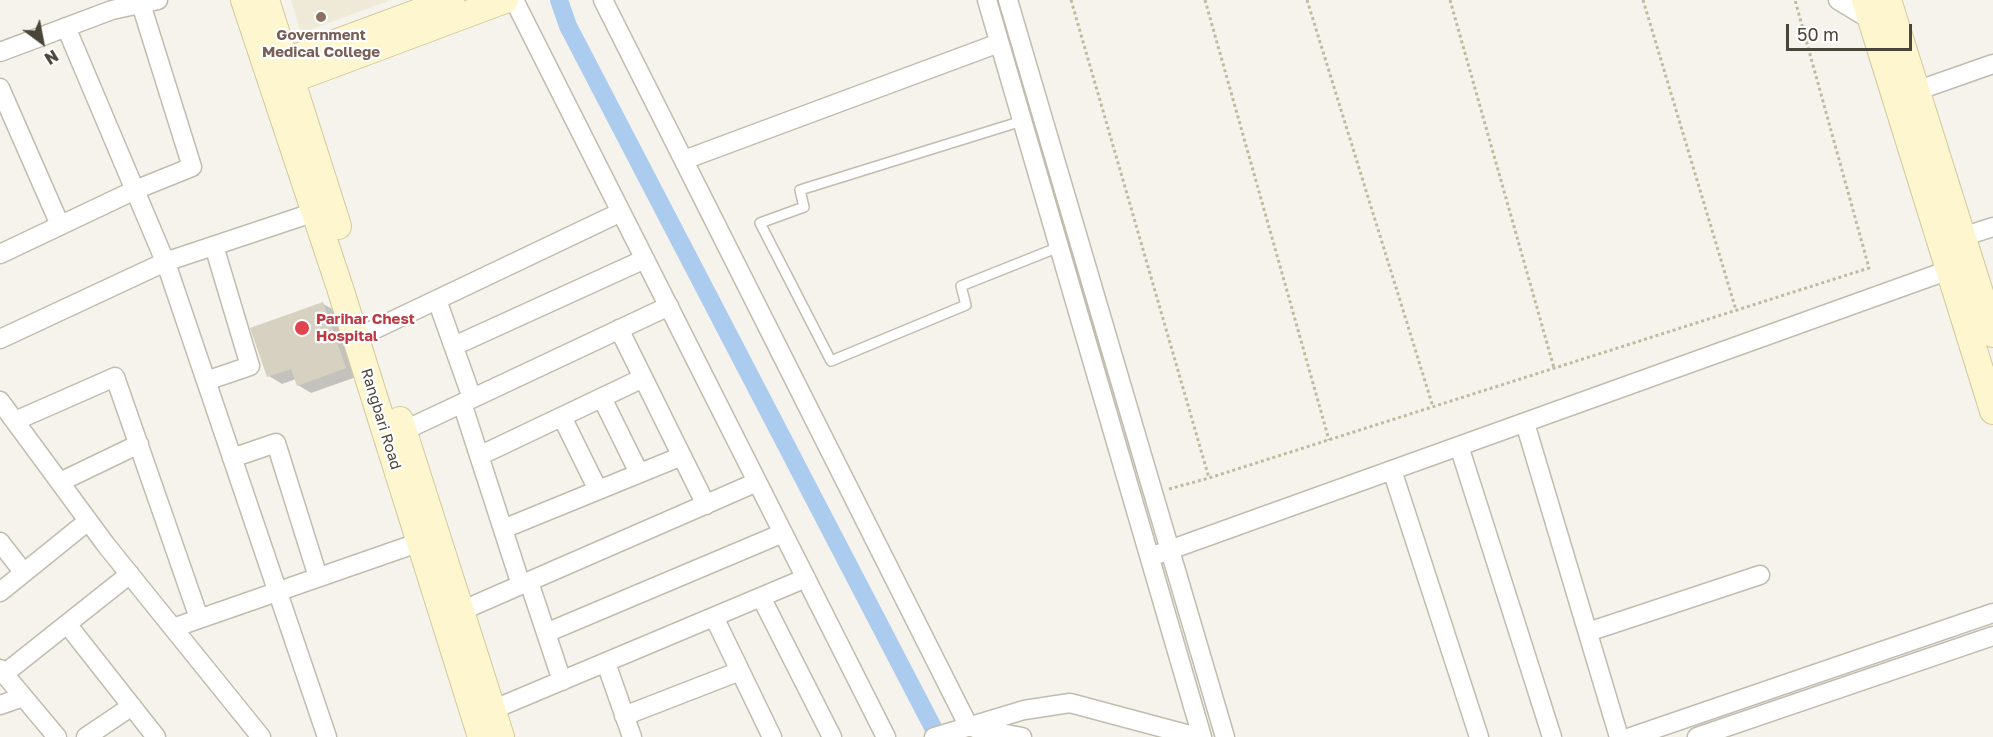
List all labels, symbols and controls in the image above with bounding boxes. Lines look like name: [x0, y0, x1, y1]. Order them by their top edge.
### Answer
marker: Government Medical College: [314, 10, 328, 24]
north arrow: [12, 12, 72, 72]
scale bar: [1789, 12, 1915, 50]
text: 50 m: [1797, 23, 1839, 45]
place label: Government Medical College: [262, 26, 380, 61]
text: N: [41, 46, 62, 69]
place label: Parihar Chest Hospital: [316, 310, 415, 345]
marker: Parihar Chest Hospital: [293, 319, 311, 337]
street label: Rangbari Road: [357, 366, 405, 472]

